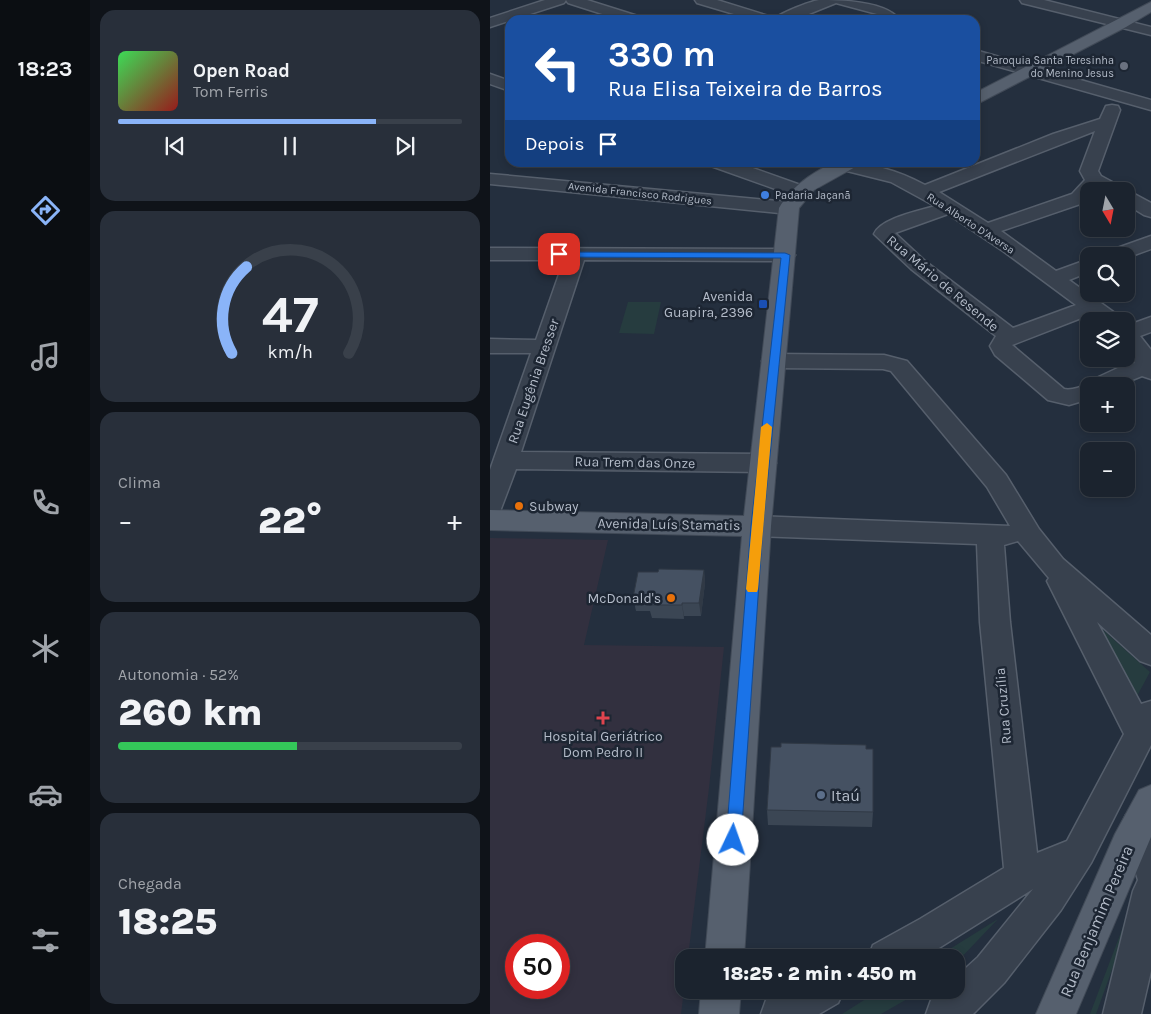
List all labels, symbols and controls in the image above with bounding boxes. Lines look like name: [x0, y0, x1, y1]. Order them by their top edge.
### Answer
text: 330 m: [608, 34, 716, 75]
icon: left: [525, 35, 590, 100]
place label: Paroquia Santa Teresinha do Menino Jesus: [986, 54, 1114, 80]
text: 18:23: [18, 56, 73, 82]
text: Open Road: [193, 60, 290, 82]
marker: Paroquia Santa Teresinha do Menino Jesus: [1118, 60, 1130, 72]
text: Rua Elisa Teixeira de Barros: [608, 76, 883, 102]
text: Tom Ferris: [193, 82, 268, 101]
icon: arrive: [594, 130, 622, 158]
icon: previous: [161, 132, 189, 160]
icon: pause: [276, 132, 304, 160]
icon: next: [391, 132, 419, 160]
text: Depois: [525, 133, 584, 155]
street label: Avenida Francisco Rodrigues: [567, 179, 713, 208]
north arrow: [1080, 182, 1135, 238]
map controls: [1080, 182, 1135, 497]
marker: Padaria Jaçanã: [759, 189, 771, 201]
place label: Padaria Jaçanã: [775, 189, 851, 202]
street label: Rua Alberto D'Aversa: [924, 190, 1017, 257]
icon: directions: [28, 193, 63, 228]
street label: Rua Mário de Resende: [883, 232, 1002, 335]
pin: [538, 233, 580, 275]
icon: arrive: [545, 240, 573, 268]
button: search: [1080, 247, 1135, 302]
text: 47: [262, 284, 318, 345]
place label: Avenida Guapira, 2396: [664, 288, 753, 321]
marker: Avenida Guapira, 2396: [757, 298, 769, 310]
button: layers: [1080, 312, 1135, 367]
street label: Rua Eugênia Bresser: [504, 316, 563, 446]
icon: music: [28, 339, 63, 374]
text: km/h: [267, 342, 313, 363]
button: +: [1080, 377, 1135, 432]
button: −: [1080, 442, 1135, 497]
street label: Rua Trem das Onze: [574, 453, 696, 472]
text: Clima: [118, 473, 161, 492]
icon: phone: [28, 485, 63, 520]
text: 22°: [258, 498, 322, 543]
place label: Subway: [529, 498, 579, 515]
marker: Subway: [513, 500, 525, 512]
text: −: [118, 504, 133, 537]
text: +: [447, 504, 462, 537]
street label: Avenida Luís Stamatis: [597, 515, 741, 534]
place label: McDonald's: [587, 590, 661, 607]
marker: McDonald's: [665, 592, 677, 604]
icon: climate: [28, 631, 63, 666]
text: Autonomia · 52%: [118, 665, 239, 684]
street label: Rua Cruzília: [992, 667, 1015, 745]
text: 260 km: [118, 690, 262, 735]
marker: Hospital Geriátrico Dom Pedro II: [596, 711, 610, 725]
place label: Hospital Geriátrico Dom Pedro II: [543, 728, 663, 761]
icon: car: [28, 777, 63, 812]
place label: Itaú: [831, 786, 860, 805]
marker: Itaú: [815, 789, 827, 801]
position arrow: [706, 813, 758, 865]
street label: Rua Benjamim Pereira: [1056, 843, 1137, 1000]
text: Chegada: [118, 874, 182, 893]
text: 18:25: [118, 899, 217, 944]
icon: filters: [28, 923, 63, 958]
speed limit sign: 50: [505, 934, 570, 999]
text: 18:25 · 2 min · 450 m: [723, 963, 917, 985]

